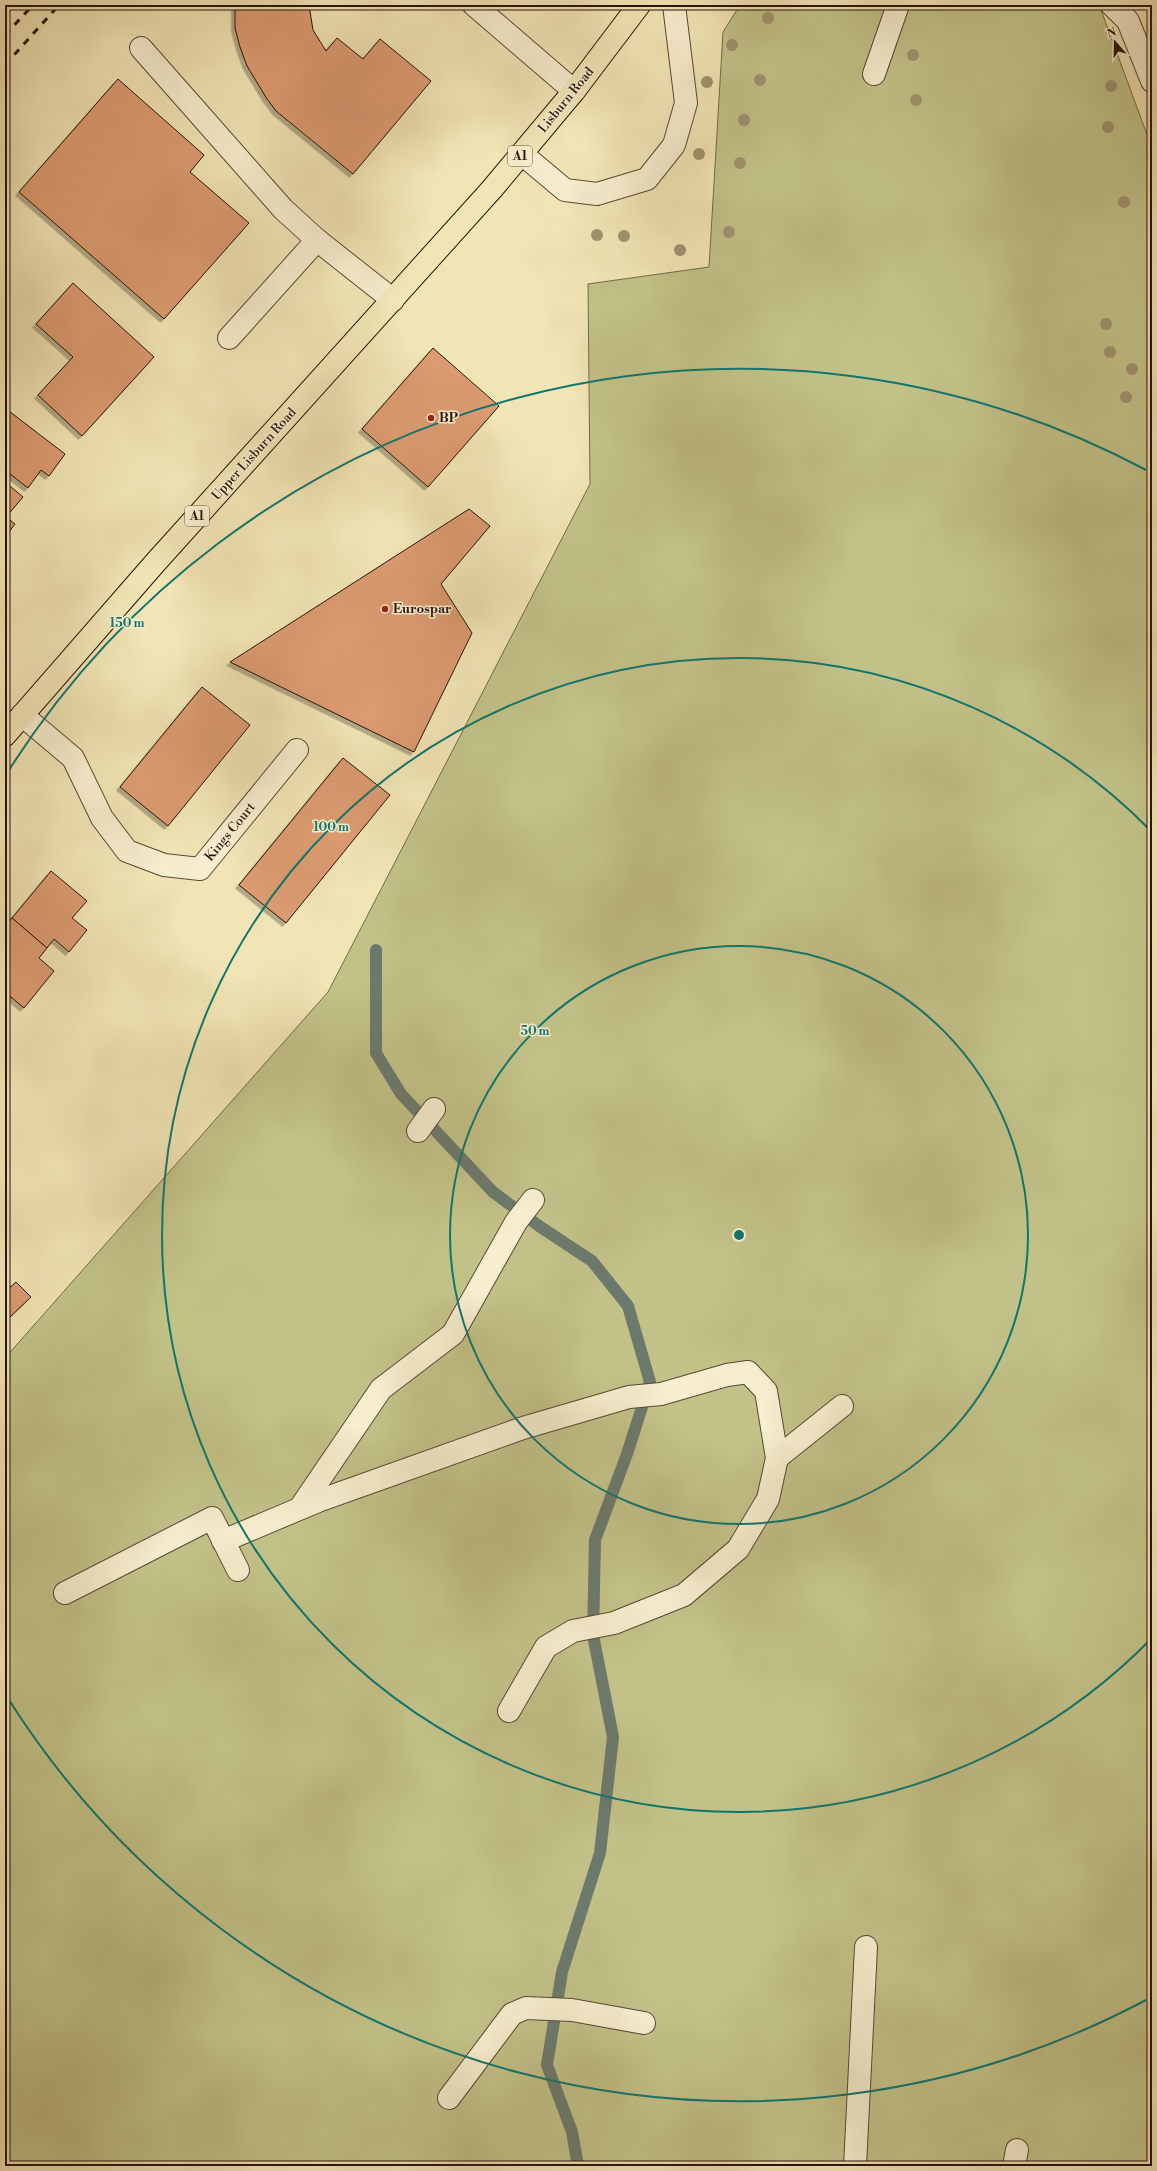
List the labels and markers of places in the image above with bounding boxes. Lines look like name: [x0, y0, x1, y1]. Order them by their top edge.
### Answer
place label: BP: [439, 410, 459, 426]
marker: BP: [426, 413, 436, 423]
place label: Eurospar: [393, 601, 452, 617]
marker: Eurospar: [380, 604, 390, 614]
centre of rings: [732, 1228, 746, 1242]

